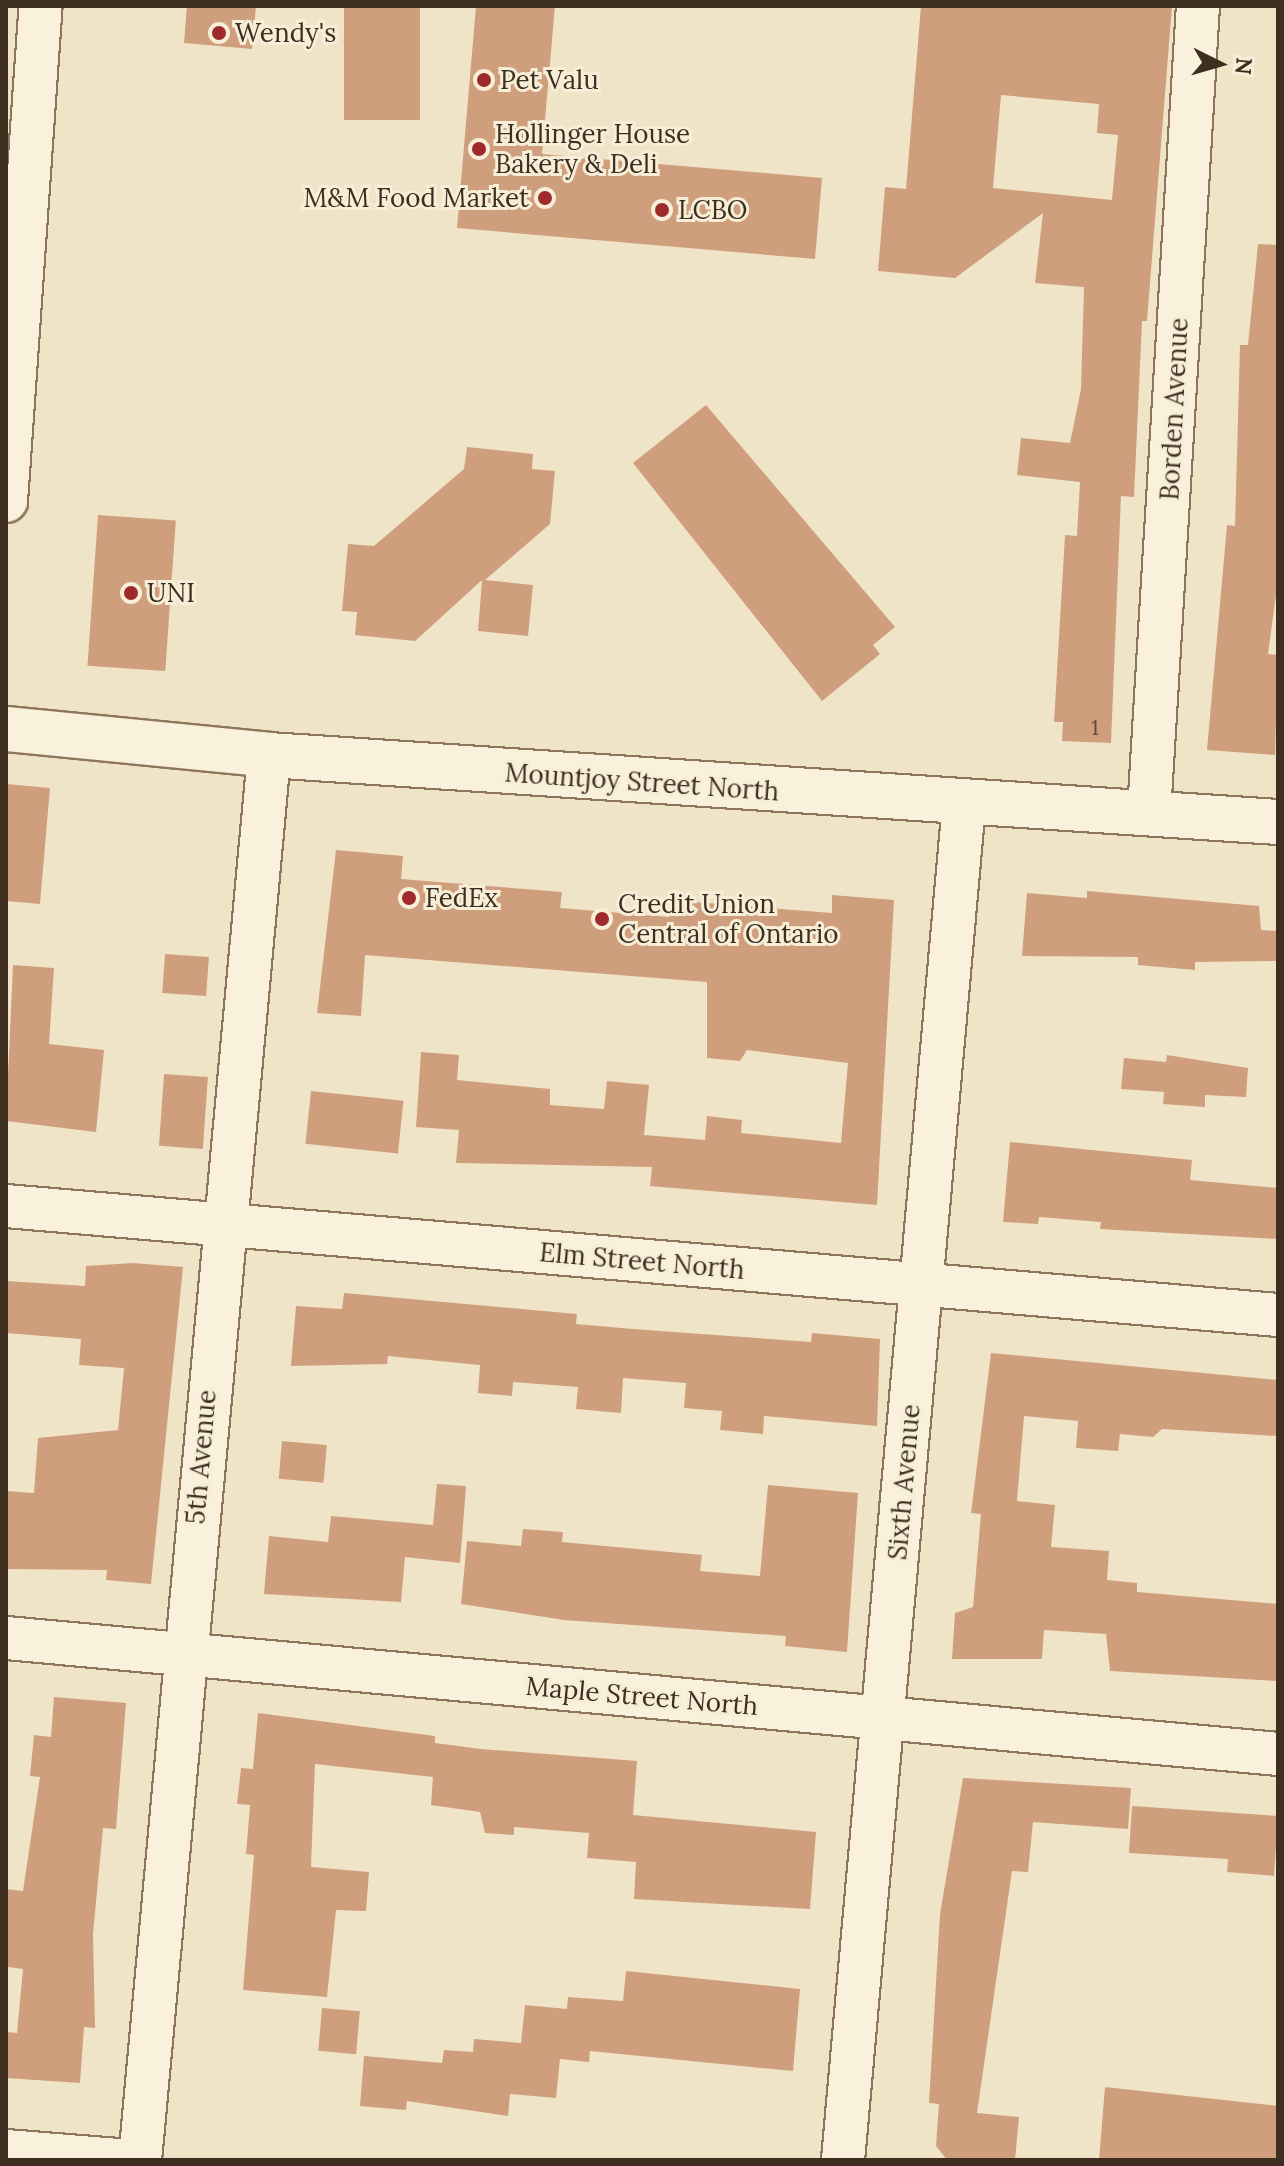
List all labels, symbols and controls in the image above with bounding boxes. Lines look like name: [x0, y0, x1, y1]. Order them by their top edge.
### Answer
place label: Wendy's: [235, 17, 336, 49]
marker: Wendy's: [210, 24, 228, 42]
north arrow: [1180, 24, 1260, 104]
text: N: [1229, 56, 1259, 76]
place label: Pet Valu: [500, 64, 599, 96]
marker: Pet Valu: [475, 71, 493, 89]
place label: Hollinger House Bakery & Deli: [495, 118, 690, 180]
marker: Hollinger House Bakery & Deli: [470, 140, 488, 158]
place label: M&M Food Market: [304, 182, 529, 214]
marker: M&M Food Market: [536, 189, 554, 207]
place label: LCBO: [678, 194, 747, 226]
marker: LCBO: [653, 201, 671, 219]
street label: Borden Avenue: [1154, 317, 1194, 501]
place label: UNI: [147, 577, 195, 609]
marker: UNI: [122, 584, 140, 602]
house number: 1: [1091, 715, 1099, 741]
street label: Mountjoy Street North: [504, 757, 780, 807]
place label: FedEx: [425, 882, 498, 914]
place label: Credit Union Central of Ontario: [618, 888, 838, 950]
marker: FedEx: [400, 889, 418, 907]
marker: Credit Union Central of Ontario: [593, 910, 611, 928]
street label: Elm Street North: [538, 1236, 746, 1286]
street label: 5th Avenue: [180, 1388, 222, 1526]
street label: Sixth Avenue: [882, 1403, 926, 1561]
street label: Maple Street North: [524, 1670, 760, 1722]

